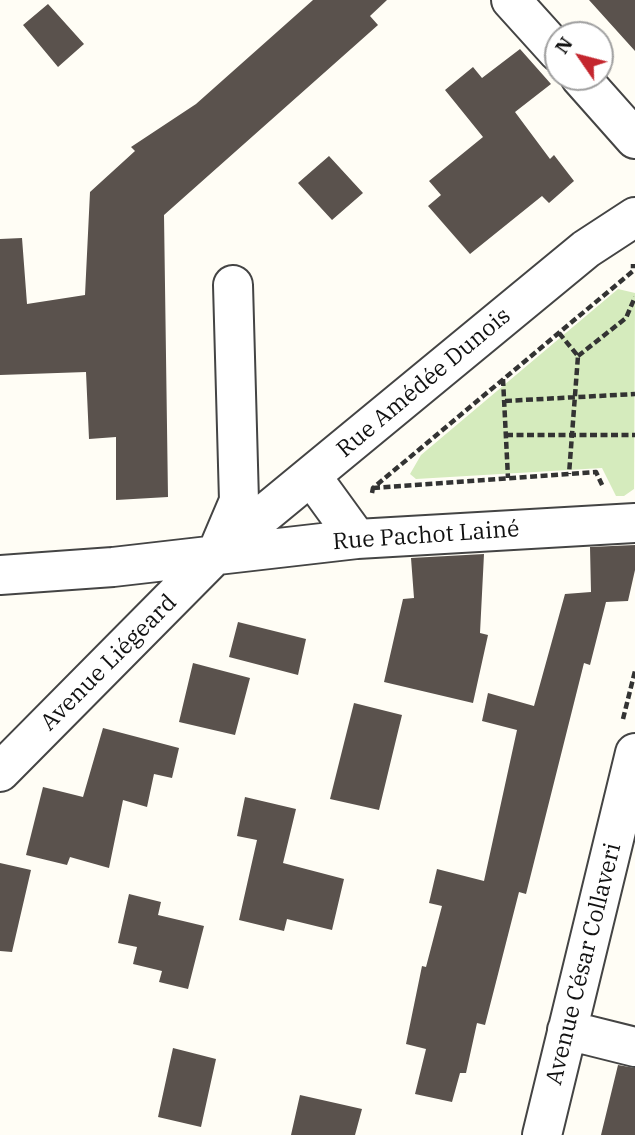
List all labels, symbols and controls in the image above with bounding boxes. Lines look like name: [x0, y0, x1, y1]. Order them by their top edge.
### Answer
north arrow: [544, 21, 614, 91]
text: N: [549, 32, 578, 58]
street label: Rue Amédée Dunois: [332, 302, 516, 464]
street label: Rue Pachot Lainé: [332, 516, 520, 556]
street label: Avenue Liégeard: [35, 589, 183, 737]
street label: Avenue César Collaveri: [541, 840, 627, 1088]

